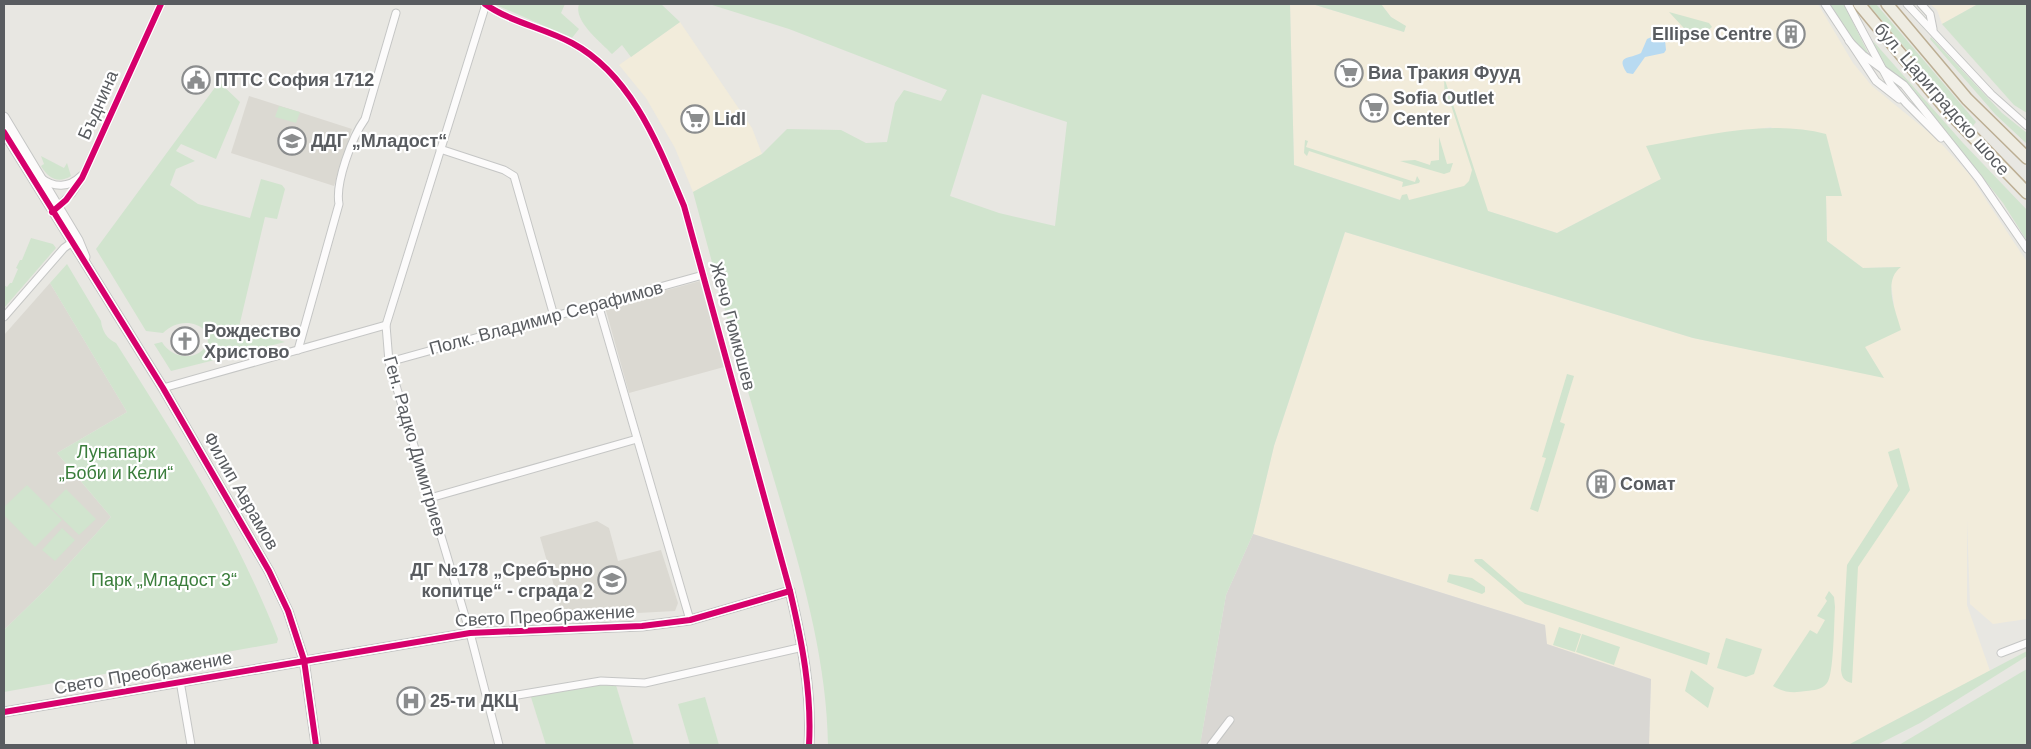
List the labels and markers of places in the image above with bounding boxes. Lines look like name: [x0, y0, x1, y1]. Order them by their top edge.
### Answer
building icon: Ellipse Centre: [1776, 19, 1806, 49]
place label: Ellipse Centre: [1652, 24, 1772, 44]
supermarket icon: Виа Тракия Фууд: [1334, 58, 1364, 88]
place label: Виа Тракия Фууд: [1368, 63, 1521, 83]
public building icon: ПТТС София 1712: [181, 65, 211, 95]
place label: ПТТС София 1712: [215, 70, 374, 90]
place label: Sofia Outlet Center: [1393, 88, 1494, 129]
supermarket icon: Sofia Outlet Center: [1359, 93, 1389, 123]
supermarket icon: Lidl: [680, 104, 710, 134]
place label: Lidl: [714, 109, 746, 129]
school or university icon: ДДГ „Младост“: [277, 126, 307, 156]
place label: ДДГ „Младост“: [311, 131, 447, 151]
place label: Рождество Христово: [204, 321, 301, 362]
church icon: Рождество Христово: [170, 326, 200, 356]
building icon: Сомат: [1586, 469, 1616, 499]
place label: Сомат: [1620, 474, 1676, 494]
place label: ДГ №178 „Сребърно копитце“ - сграда 2: [410, 560, 593, 601]
school or university icon: ДГ №178 „Сребърно копитце“ - сграда 2: [597, 565, 627, 595]
hospital icon: 25-ти ДКЦ: [396, 686, 426, 716]
place label: 25-ти ДКЦ: [430, 691, 519, 711]

